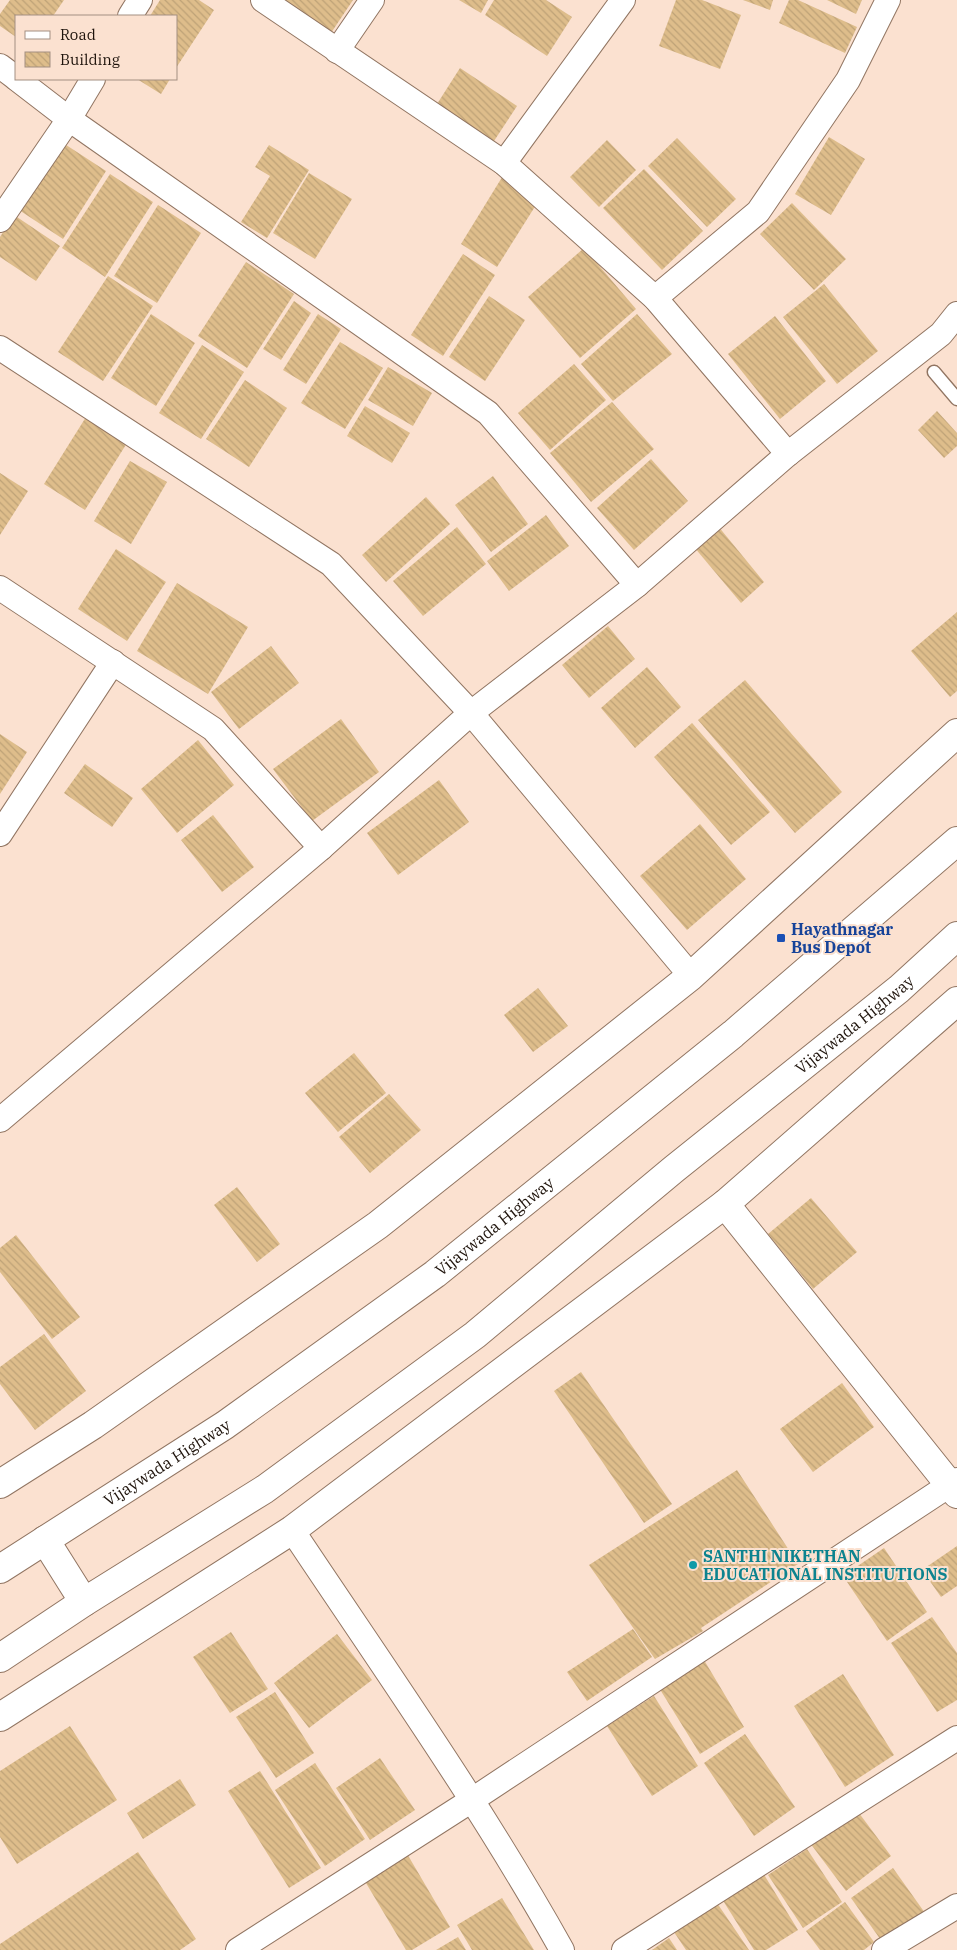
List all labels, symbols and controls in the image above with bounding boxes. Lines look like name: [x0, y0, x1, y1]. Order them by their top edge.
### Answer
legend: [15, 15, 178, 80]
text: Road: [60, 25, 96, 44]
text: Building: [60, 50, 120, 69]
place label: Hayathnagar Bus Depot: [791, 919, 893, 957]
marker: Hayathnagar Bus Depot: [775, 932, 787, 944]
street label: Vijaywada Highway: [791, 970, 918, 1078]
street label: Vijaywada Highway: [431, 1172, 558, 1280]
street label: Vijaywada Highway: [100, 1414, 234, 1510]
place label: SANTHI NIKETHAN EDUCATIONAL INSTITUTIONS: [703, 1546, 948, 1584]
marker: SANTHI NIKETHAN EDUCATIONAL INSTITUTIONS: [687, 1559, 699, 1571]

